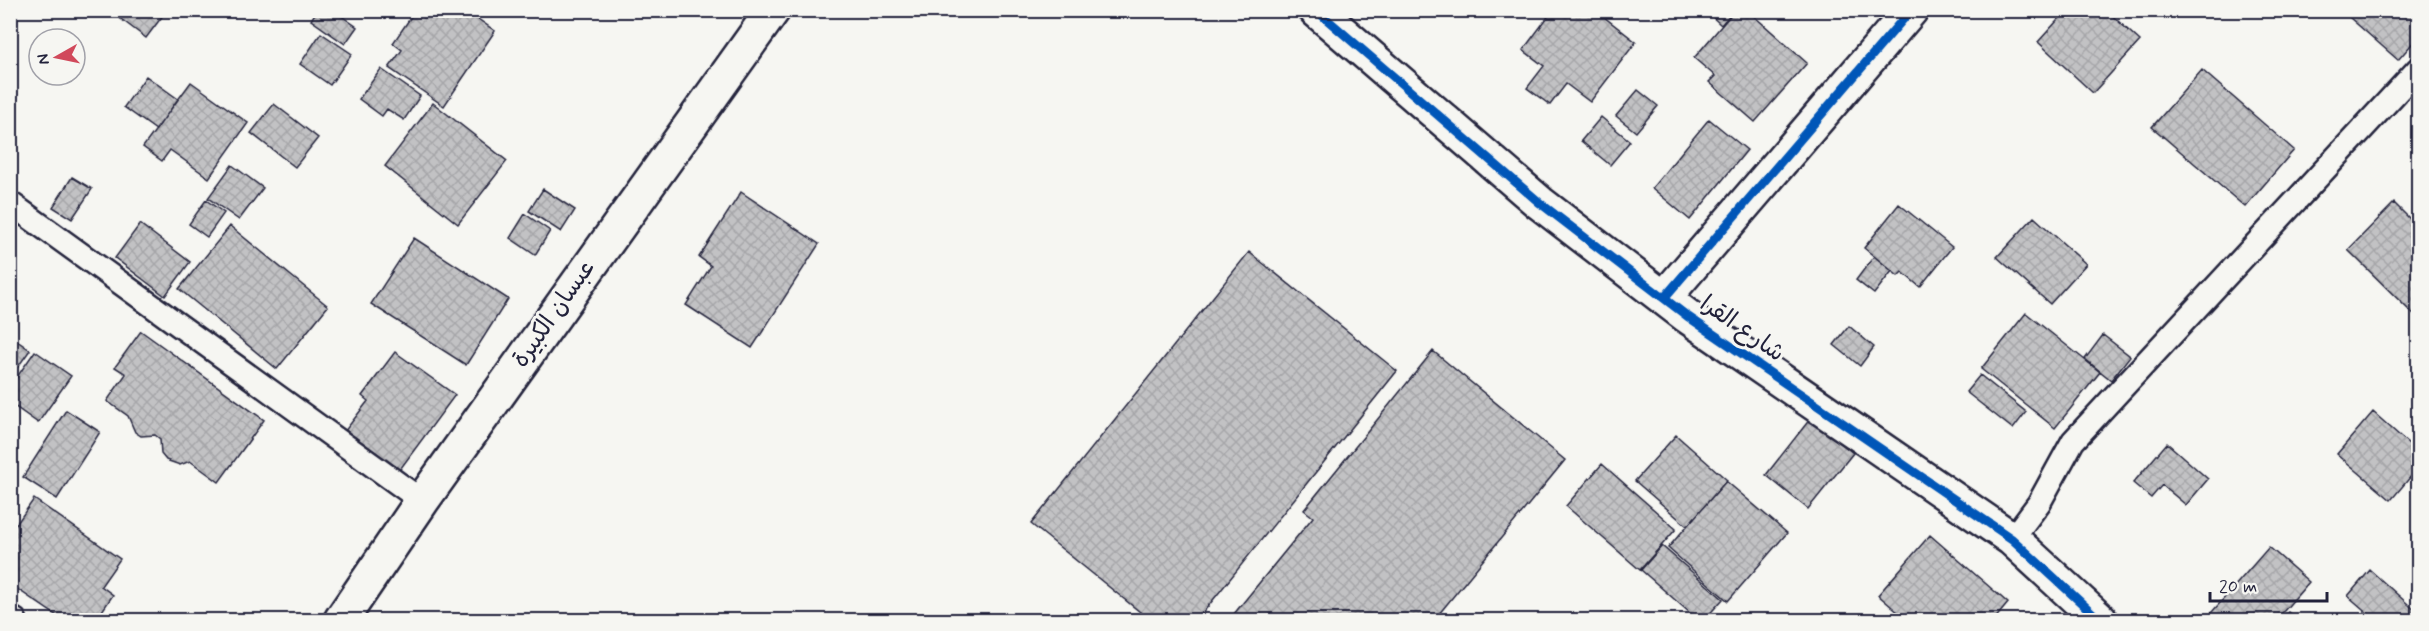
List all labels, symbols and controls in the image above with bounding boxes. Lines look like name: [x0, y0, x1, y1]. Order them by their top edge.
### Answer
north arrow: [27, 27, 87, 87]
text: N: [32, 52, 55, 66]
street label: عبسان الكبيرة: [506, 254, 602, 374]
street label: شارع القرا: [1694, 289, 1790, 369]
scale bar: [2210, 565, 2327, 603]
text: 20 m: [2219, 575, 2257, 599]

